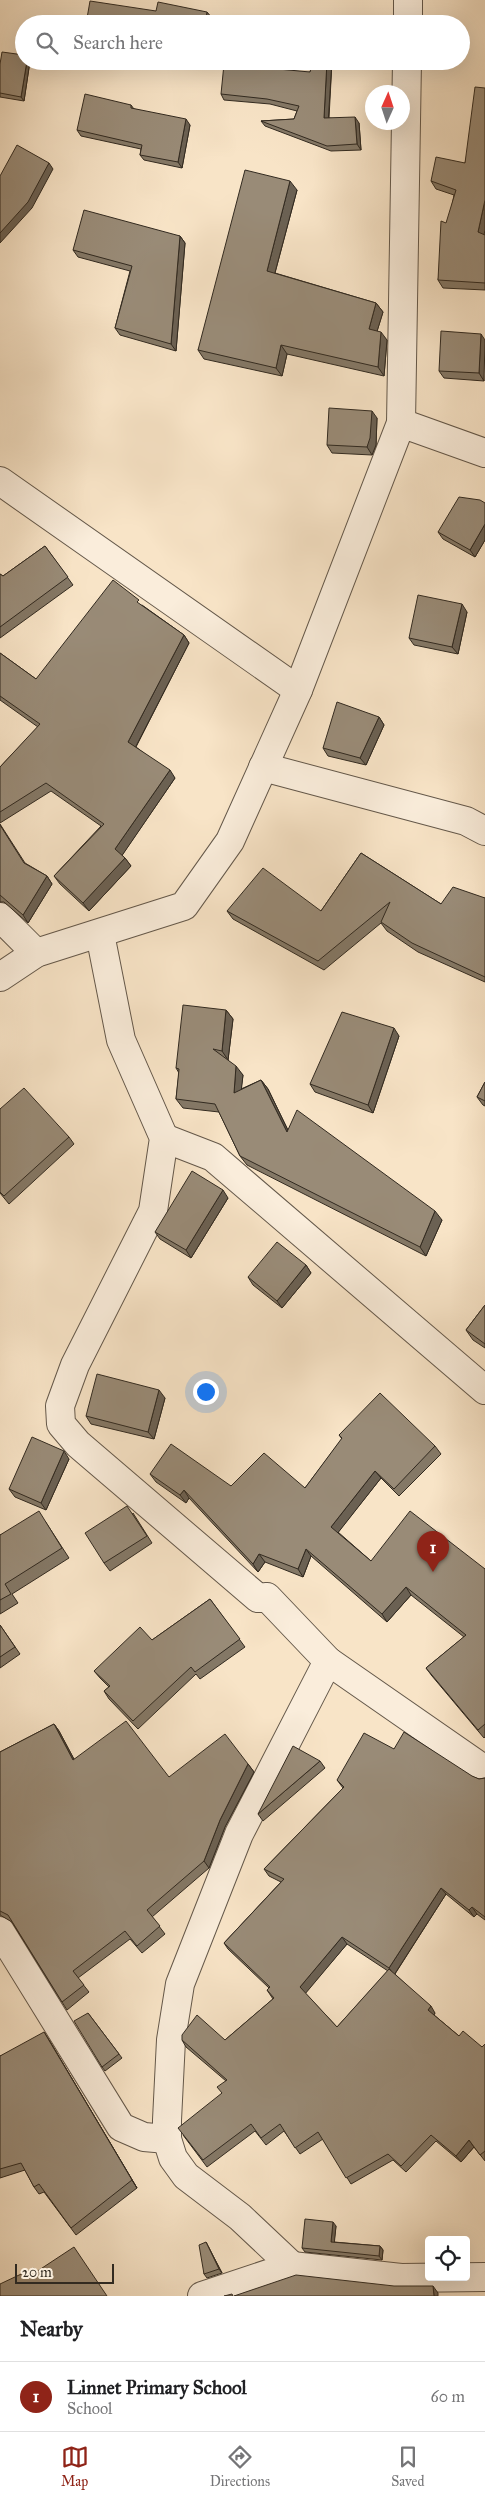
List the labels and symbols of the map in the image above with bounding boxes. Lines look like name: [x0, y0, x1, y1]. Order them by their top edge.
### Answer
north arrow: [365, 85, 410, 130]
your location: [193, 1379, 219, 1405]
pin: 1: [417, 1531, 449, 1572]
scale bar: [15, 2261, 114, 2284]

